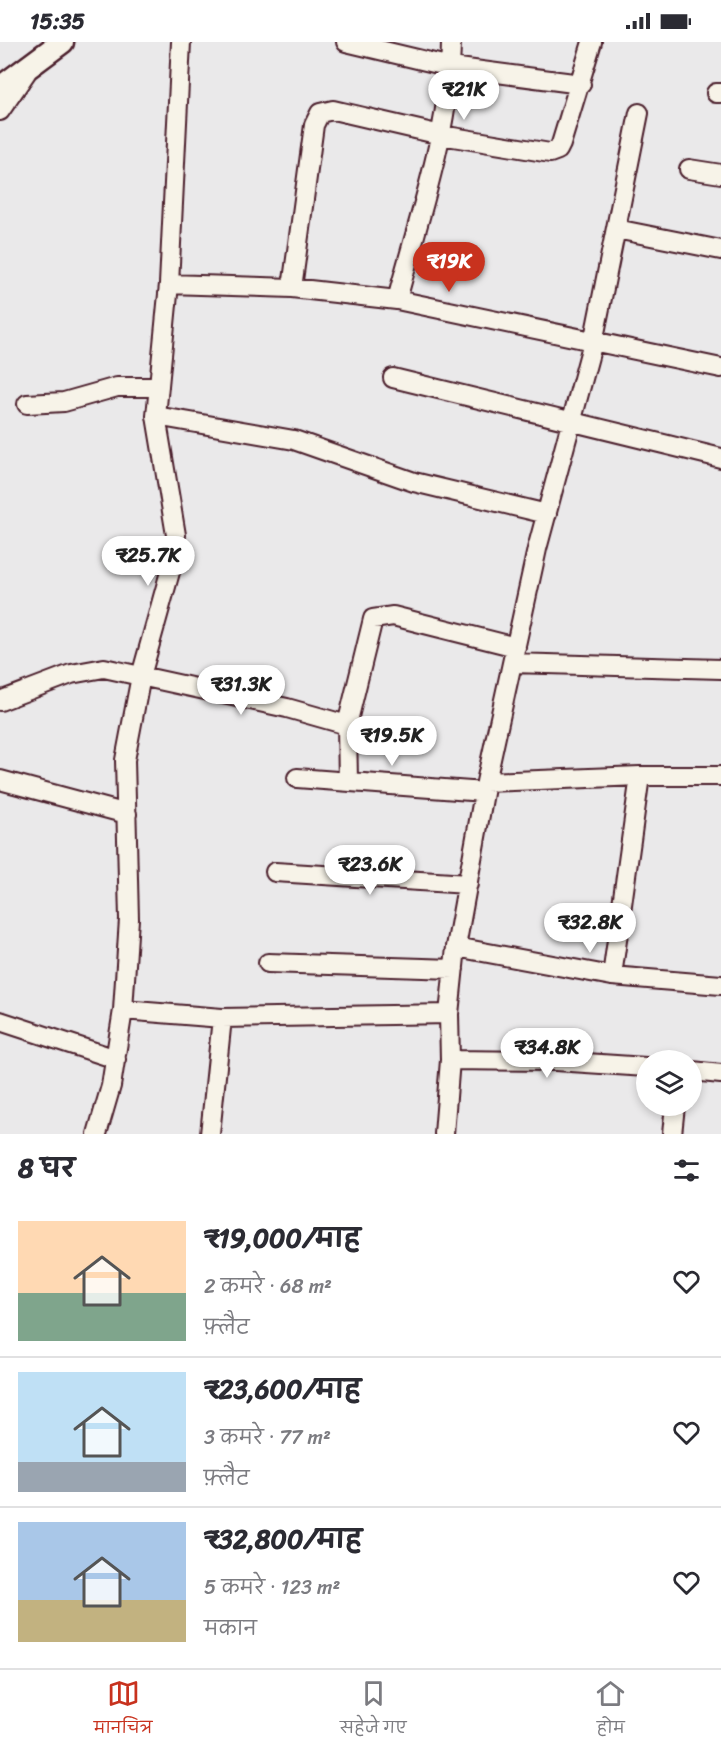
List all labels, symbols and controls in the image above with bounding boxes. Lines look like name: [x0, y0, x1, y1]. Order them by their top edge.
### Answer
text: 15:35: [30, 2, 85, 41]
pin: ₹21K: [428, 70, 500, 121]
text: ₹21K: [442, 72, 486, 107]
pin: ₹19K: [413, 242, 485, 293]
text: ₹19K: [427, 244, 471, 279]
pin: ₹25.7K: [99, 536, 197, 587]
text: ₹25.7K: [116, 538, 180, 573]
pin: ₹31.3K: [192, 665, 290, 716]
text: ₹31.3K: [211, 667, 271, 702]
pin: ₹19.5K: [343, 716, 441, 767]
text: ₹19.5K: [361, 718, 423, 753]
pin: ₹23.6K: [321, 845, 419, 896]
text: ₹23.6K: [338, 847, 402, 882]
pin: ₹32.8K: [541, 903, 639, 954]
text: ₹32.8K: [558, 905, 622, 940]
pin: ₹34.8K: [498, 1028, 596, 1079]
text: ₹34.8K: [515, 1030, 579, 1065]
map controls: [636, 1050, 702, 1116]
button: layers: [636, 1050, 702, 1116]
text: 8 घर: [18, 1145, 75, 1191]
icon: filters: [670, 1154, 703, 1187]
text: ₹19,000/माह: [204, 1215, 361, 1261]
icon: home: [66, 1245, 138, 1317]
icon: heart: [670, 1265, 703, 1298]
text: 2 कमरे · 68 m²: [204, 1269, 332, 1304]
text: फ़्लैट: [204, 1310, 250, 1345]
text: ₹23,600/माह: [204, 1366, 361, 1412]
icon: home: [66, 1396, 138, 1468]
icon: heart: [670, 1416, 703, 1449]
text: 3 कमरे · 77 m²: [204, 1420, 331, 1455]
text: फ़्लैट: [204, 1461, 250, 1496]
text: ₹32,800/माह: [204, 1516, 362, 1562]
icon: home: [66, 1546, 138, 1618]
icon: heart: [670, 1566, 703, 1599]
text: 5 कमरे · 123 m²: [204, 1570, 340, 1605]
text: मकान: [204, 1611, 257, 1646]
tab: मानचित्र: [94, 1677, 153, 1745]
tab: सहेजे गए: [340, 1677, 407, 1745]
tab: होम: [594, 1677, 627, 1745]

